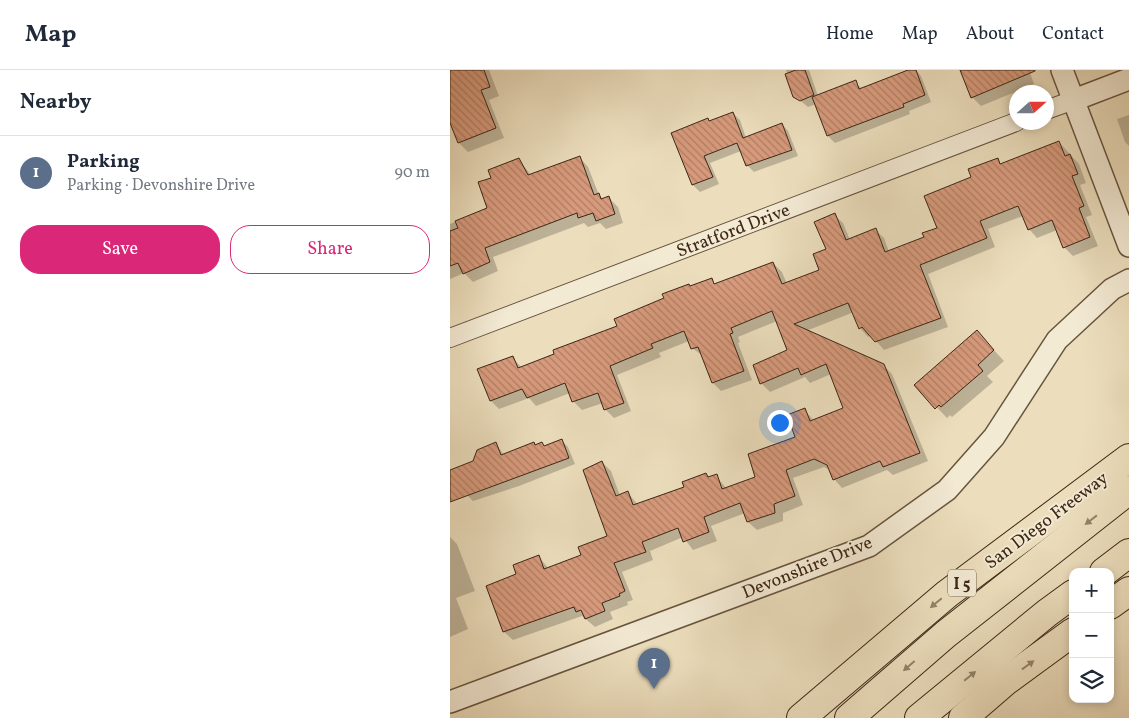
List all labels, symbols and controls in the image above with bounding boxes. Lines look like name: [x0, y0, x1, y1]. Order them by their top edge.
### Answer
text: Map: [25, 18, 76, 52]
text: Home: [826, 22, 874, 47]
text: Map: [902, 22, 938, 47]
text: About: [966, 22, 1014, 47]
text: Contact: [1042, 22, 1104, 47]
north arrow: [1009, 85, 1054, 130]
text: Nearby: [20, 88, 91, 117]
text: Parking: [67, 149, 140, 175]
text: 1: [33, 162, 39, 184]
text: 90 m: [394, 162, 430, 184]
text: Parking · Devonshire Drive: [67, 175, 255, 197]
street label: Stratford Drive: [673, 198, 794, 265]
button: Save: [20, 225, 220, 274]
button: Share: [230, 225, 430, 274]
your location: [767, 410, 793, 436]
street label: San Diego Freeway: [980, 466, 1114, 576]
one-way arrow: [1084, 515, 1097, 526]
street label: Devonshire Drive: [739, 531, 877, 606]
map controls: [1069, 568, 1114, 703]
button: +: [1069, 568, 1114, 613]
road number: I 5: [948, 569, 976, 596]
one-way arrow: [931, 597, 943, 609]
button: −: [1069, 613, 1114, 658]
pin: 1: [638, 648, 670, 689]
button: layers: [1069, 658, 1114, 703]
one-way arrow: [903, 660, 916, 671]
one-way arrow: [1021, 660, 1035, 670]
one-way arrow: [963, 670, 976, 681]

